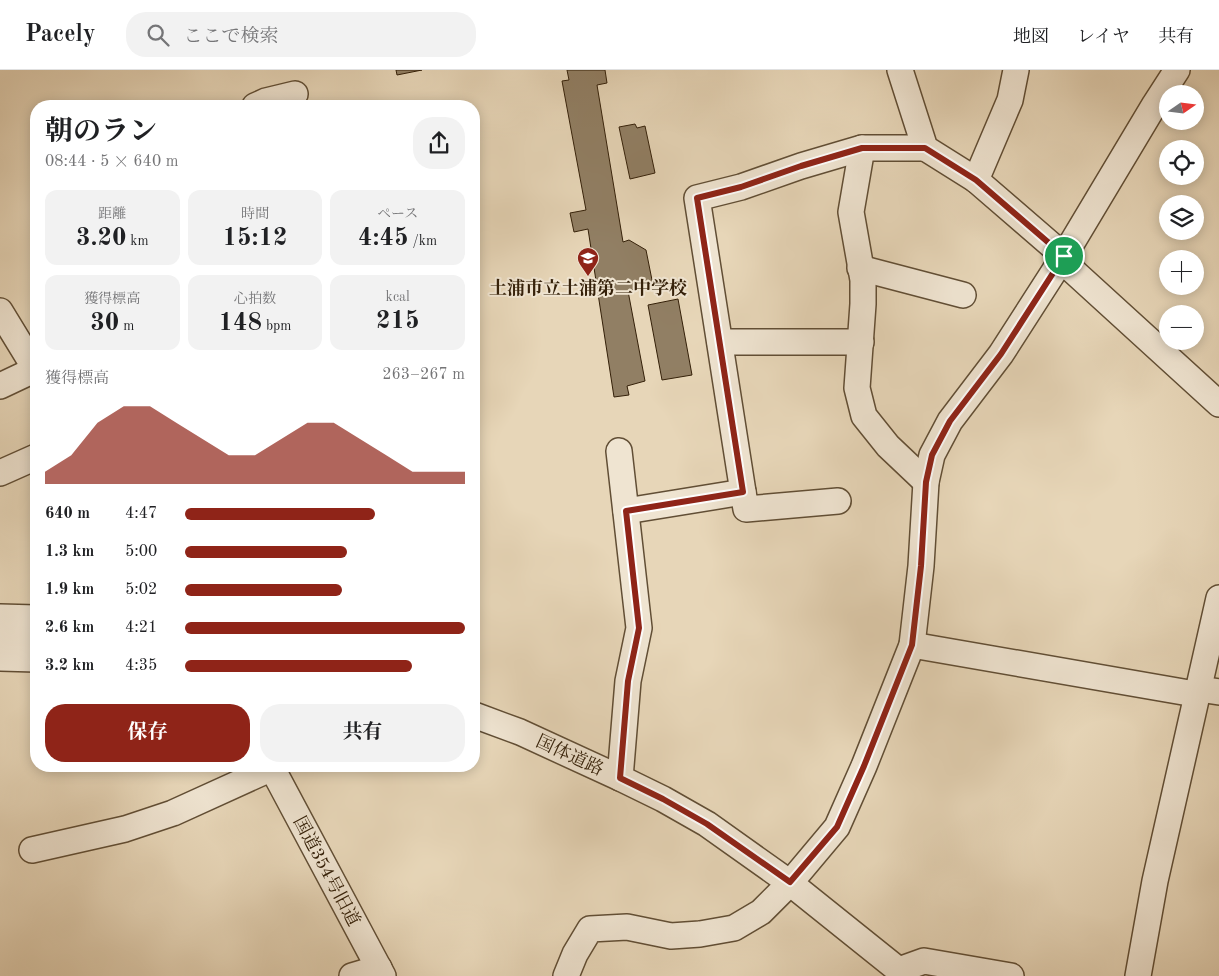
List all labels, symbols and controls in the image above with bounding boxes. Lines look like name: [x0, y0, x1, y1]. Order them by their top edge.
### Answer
search box: [126, 12, 476, 57]
icon: search: [144, 21, 172, 49]
text: Pacely: [25, 23, 96, 47]
text: ここで検索: [184, 28, 279, 47]
text: 地図: [1013, 28, 1049, 46]
text: レイヤ: [1077, 28, 1130, 46]
text: 共有: [1158, 28, 1194, 46]
north arrow: [1159, 85, 1204, 130]
map controls: [1159, 85, 1204, 350]
button: share: [413, 117, 465, 169]
text: 朝のラン: [45, 119, 157, 147]
button: locate: [1159, 140, 1204, 185]
text: 08:44 · 5 × 640 m: [45, 154, 178, 170]
button: layers: [1159, 195, 1204, 240]
text: 距離: [98, 207, 126, 221]
text: 時間: [241, 207, 269, 221]
text: ペース: [377, 207, 418, 221]
text: 3.20: [76, 226, 126, 251]
text: 15:12: [222, 226, 288, 251]
text: 4:45: [358, 226, 409, 251]
text: km: [126, 234, 149, 248]
text: /km: [409, 234, 437, 248]
pin: [1043, 235, 1085, 277]
icon: arrive: [1050, 242, 1078, 270]
school or university icon: 土浦市立土浦第二中学校: [576, 246, 600, 277]
button: +: [1159, 250, 1204, 295]
place label: 土浦市立土浦第二中学校: [489, 278, 687, 298]
text: kcal: [386, 290, 410, 304]
text: 獲得標高: [84, 292, 140, 306]
text: 心拍数: [234, 292, 276, 306]
button: −: [1159, 305, 1204, 350]
text: 215: [376, 309, 419, 334]
text: 30: [90, 311, 119, 336]
text: 148: [219, 311, 262, 336]
text: m: [119, 319, 134, 333]
text: bpm: [262, 319, 291, 333]
text: 263–267 m: [382, 367, 465, 383]
text: 獲得標高: [45, 371, 109, 387]
text: 640 m: [45, 506, 90, 522]
text: 4:47: [125, 506, 157, 522]
text: 1.3 km: [45, 544, 94, 560]
text: 5:00: [125, 544, 157, 560]
text: 1.9 km: [45, 582, 94, 598]
text: 5:02: [125, 582, 157, 598]
text: 2.6 km: [45, 620, 94, 636]
text: 4:21: [125, 620, 157, 636]
text: 3.2 km: [45, 658, 94, 674]
text: 4:35: [125, 658, 157, 674]
button: 保存: [45, 704, 250, 762]
button: 共有: [260, 704, 465, 762]
street label: 国体道路: [533, 731, 607, 779]
street label: 国道354号旧道: [290, 813, 364, 929]

